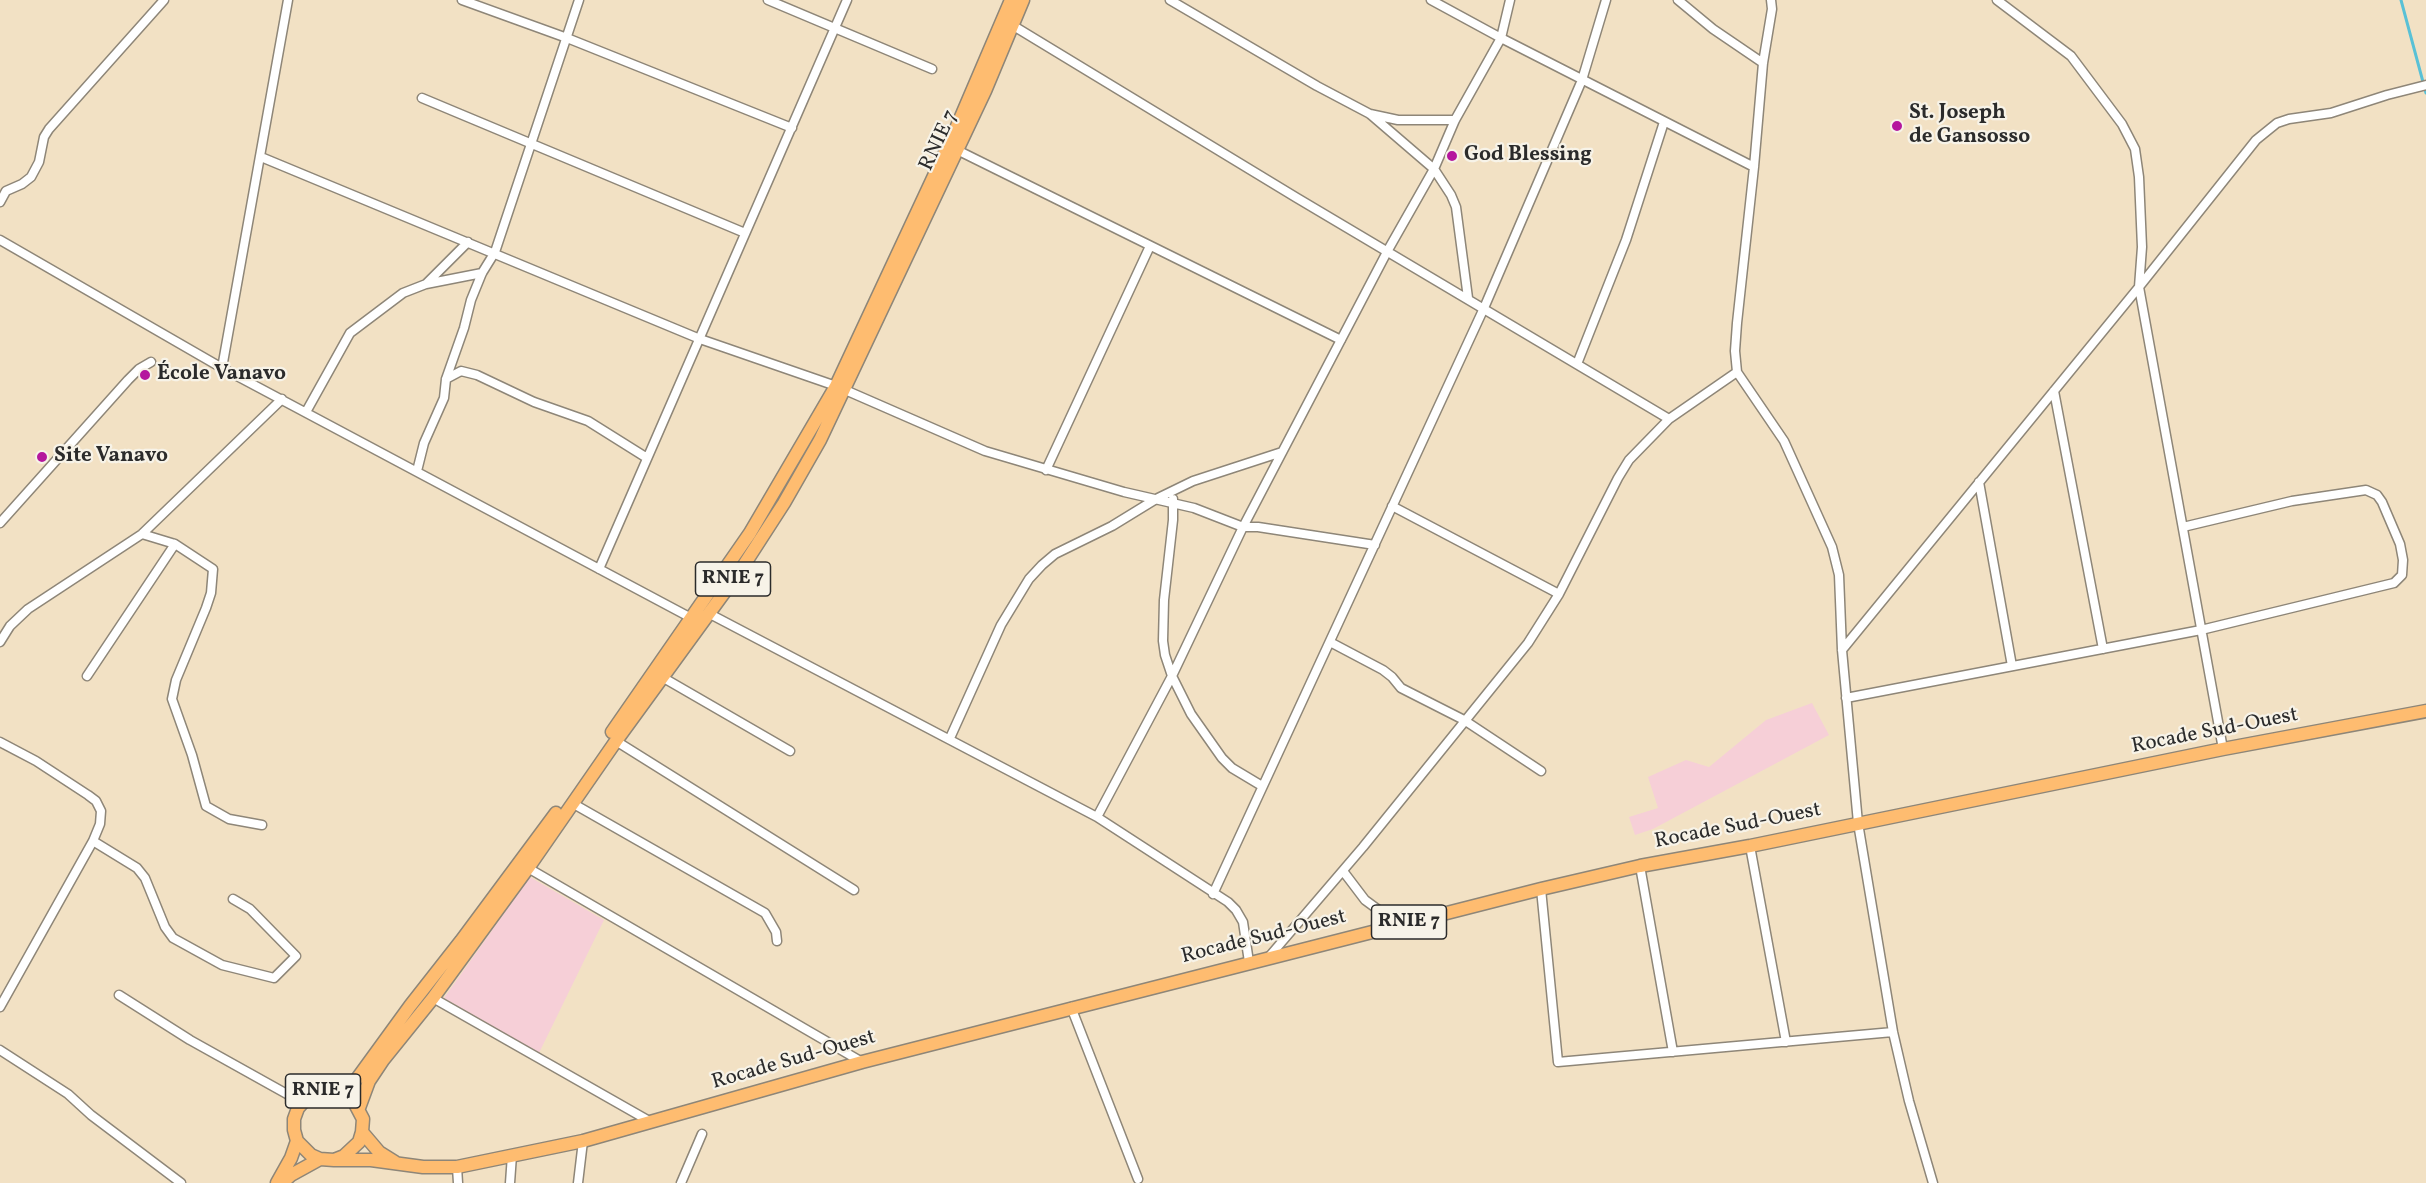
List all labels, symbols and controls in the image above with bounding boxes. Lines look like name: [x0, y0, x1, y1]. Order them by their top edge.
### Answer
place label: St. Joseph de Gansosso: [1909, 101, 2030, 151]
street label: RNIE 7: [915, 106, 965, 176]
marker: St. Joseph de Gansosso: [1890, 119, 1904, 133]
place label: God Blessing: [1464, 143, 1592, 169]
marker: God Blessing: [1445, 149, 1459, 163]
place label: École Vanavo: [157, 362, 286, 388]
marker: École Vanavo: [138, 368, 152, 382]
place label: Site Vanavo: [54, 444, 168, 470]
marker: Site Vanavo: [35, 450, 49, 464]
road number: RNIE 7: [696, 562, 771, 596]
street label: Rocade Sud-Ouest: [2130, 704, 2300, 760]
street label: Rocade Sud-Ouest: [1653, 799, 1823, 855]
street label: Rocade Sud-Ouest: [1179, 905, 1349, 971]
road number: RNIE 7: [1372, 905, 1446, 939]
street label: Rocade Sud-Ouest: [709, 1026, 879, 1096]
road number: RNIE 7: [286, 1074, 360, 1108]

